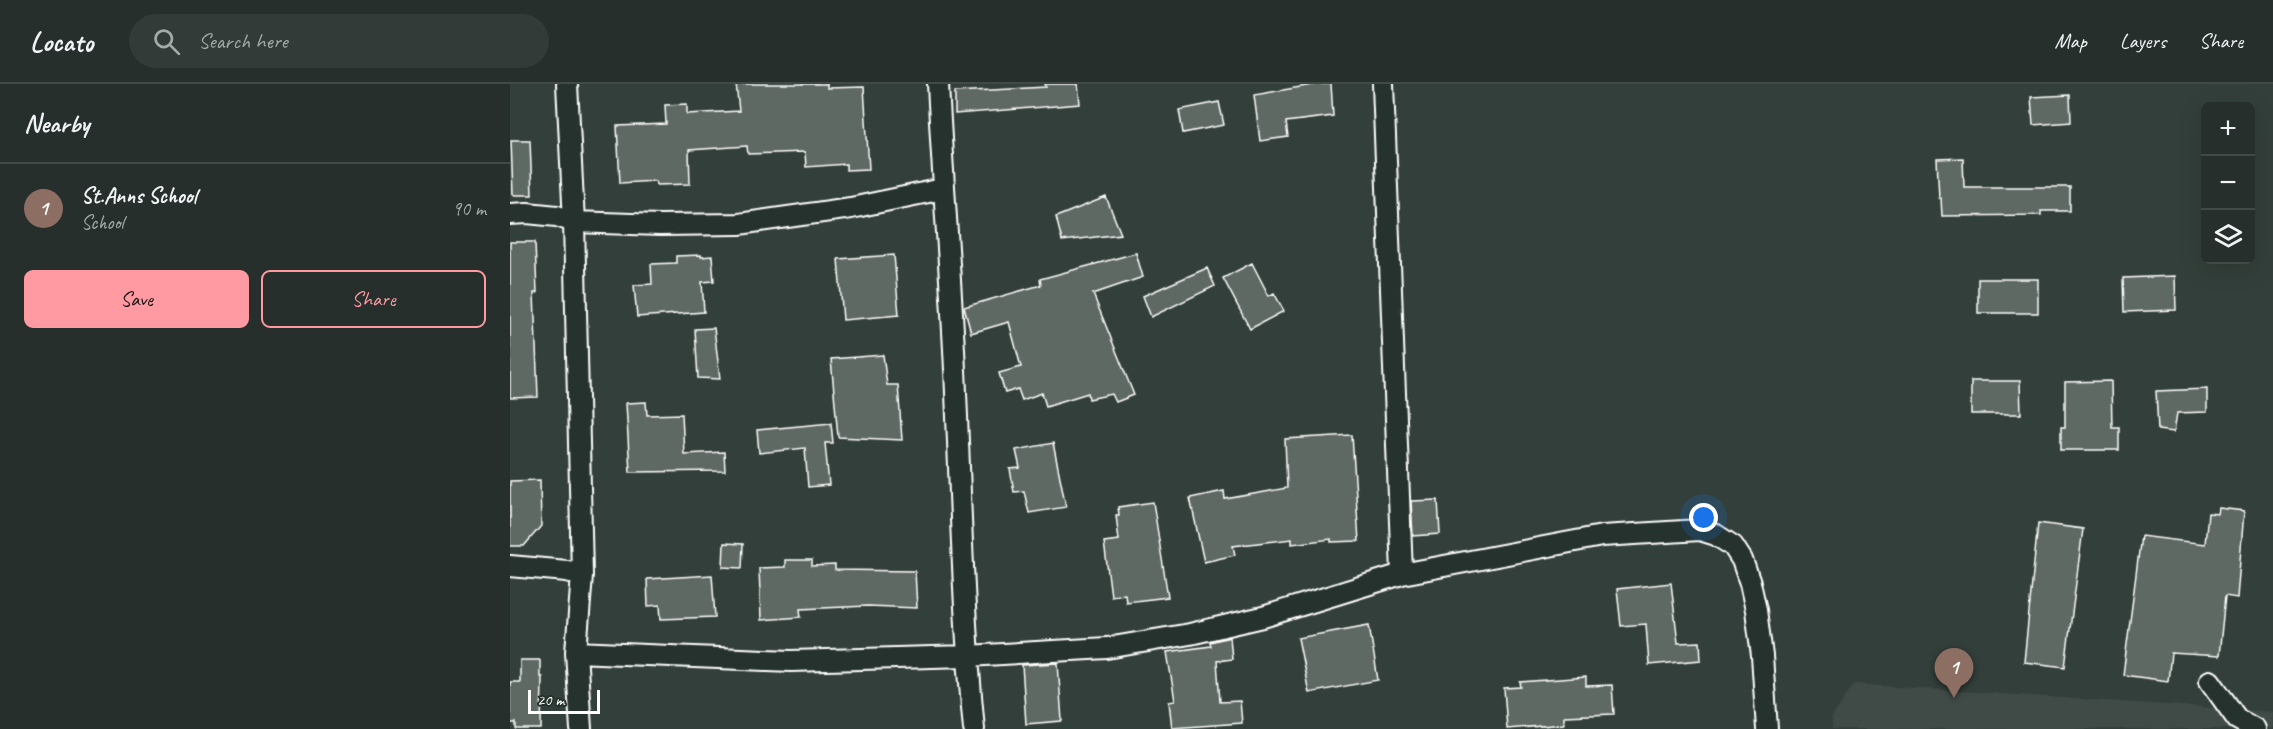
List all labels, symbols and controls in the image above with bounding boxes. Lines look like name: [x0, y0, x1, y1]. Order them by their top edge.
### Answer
search box: [129, 14, 549, 68]
text: Locato: [30, 24, 93, 59]
icon: search: [150, 25, 183, 58]
text: Search here: [198, 27, 288, 55]
text: Map: [2054, 28, 2087, 54]
text: Layers: [2120, 28, 2166, 54]
text: Share: [2199, 28, 2243, 54]
map controls: [2201, 102, 2255, 264]
button: +: [2201, 102, 2255, 156]
text: Nearby: [24, 107, 89, 140]
button: −: [2201, 156, 2255, 210]
text: St.Anns School: [81, 182, 197, 210]
text: 1: [39, 196, 48, 221]
text: 90 m: [452, 196, 486, 221]
text: School: [81, 210, 124, 235]
button: layers: [2201, 210, 2255, 264]
button: Save: [24, 270, 249, 328]
button: Share: [261, 270, 486, 328]
your location: [1689, 503, 1718, 532]
pin: 1: [1934, 648, 1974, 698]
scale bar: [528, 687, 600, 714]
text: 20 m: [537, 690, 564, 710]

